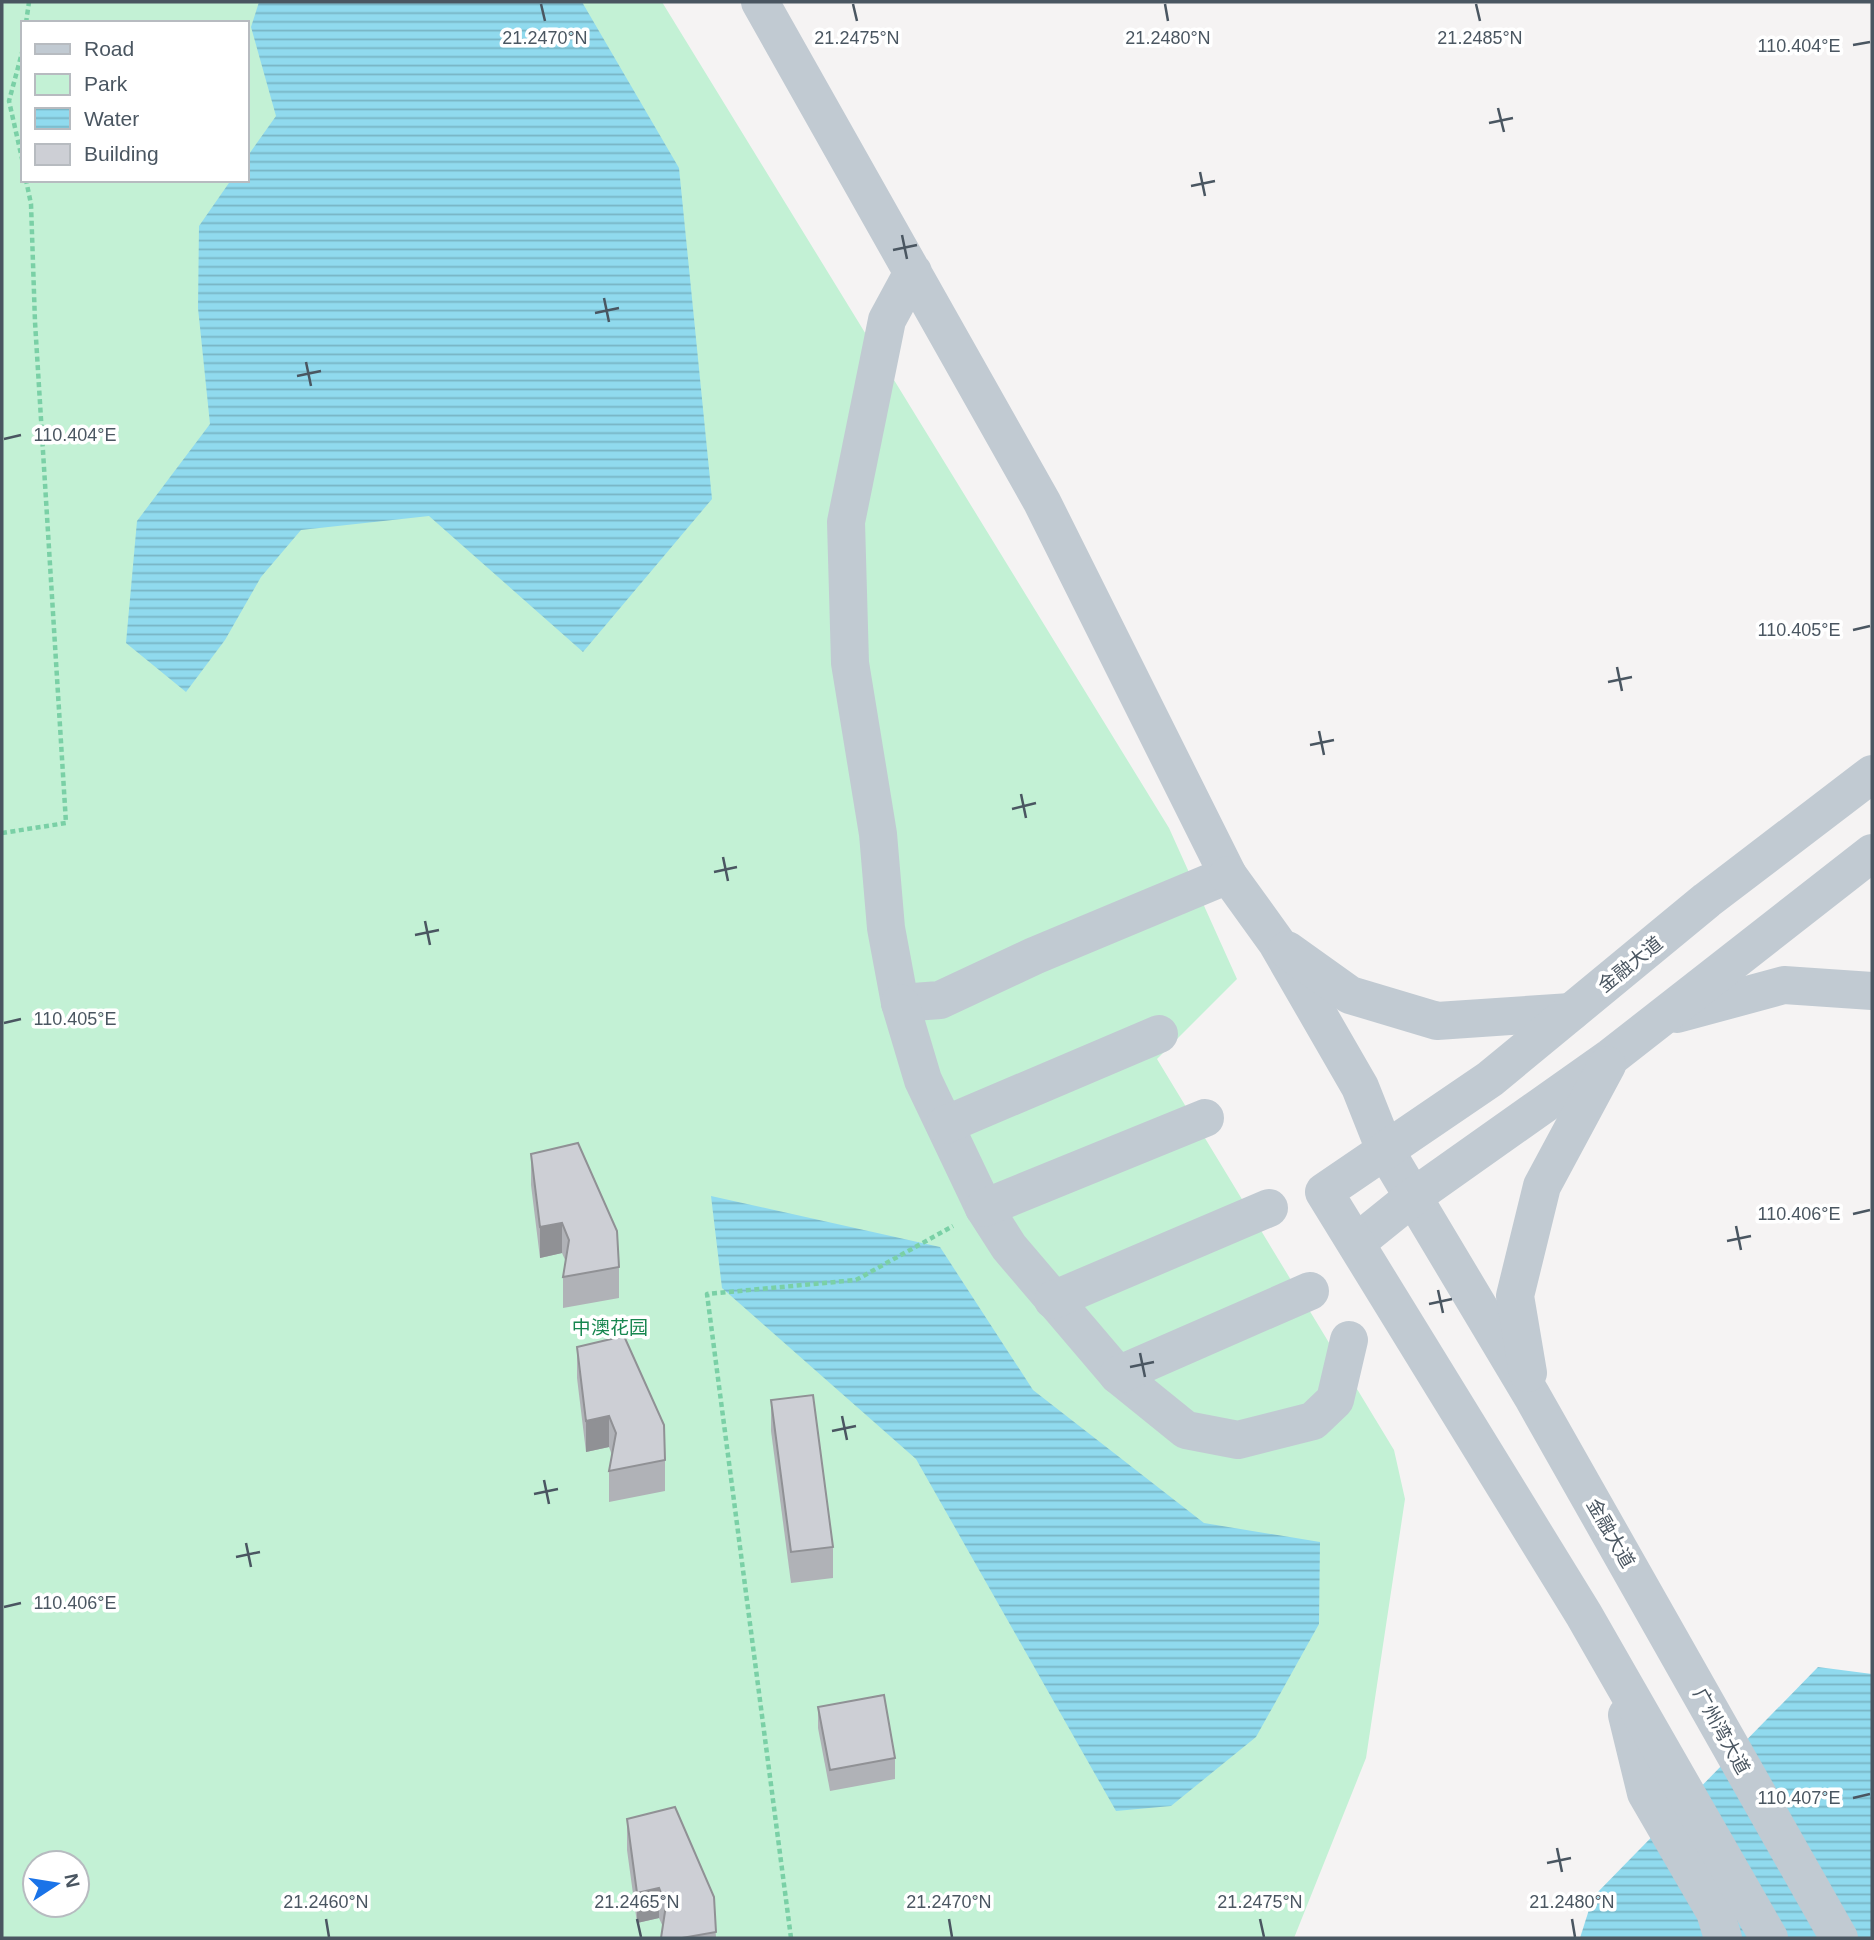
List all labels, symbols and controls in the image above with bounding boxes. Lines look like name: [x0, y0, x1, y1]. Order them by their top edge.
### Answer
legend: [21, 21, 248, 182]
text: 21.2470°N: [502, 28, 588, 48]
text: 21.2475°N: [814, 28, 900, 48]
text: 21.2480°N: [1125, 28, 1211, 48]
text: 21.2485°N: [1437, 28, 1523, 48]
text: 110.404°E: [1758, 36, 1840, 56]
text: Road: [84, 37, 134, 60]
text: Park: [84, 72, 128, 95]
text: Water: [84, 107, 139, 130]
text: Building: [84, 142, 159, 165]
text: 110.404°E: [34, 425, 116, 445]
text: 110.405°E: [1758, 620, 1840, 640]
street label: 金融大道: [1594, 932, 1666, 996]
text: 110.405°E: [34, 1009, 116, 1029]
text: 110.406°E: [1758, 1204, 1840, 1224]
park label: 中澳花园: [572, 1317, 648, 1338]
street label: 金融大道: [1582, 1495, 1639, 1571]
text: 110.406°E: [34, 1593, 116, 1613]
street label: 广州湾大道: [1689, 1685, 1754, 1778]
text: 110.407°E: [1758, 1788, 1840, 1808]
north arrow: [21, 1849, 91, 1919]
text: N: [60, 1872, 84, 1889]
text: 21.2460°N: [283, 1892, 369, 1912]
text: 21.2465°N: [594, 1892, 680, 1912]
text: 21.2470°N: [906, 1892, 992, 1912]
text: 21.2475°N: [1217, 1892, 1303, 1912]
text: 21.2480°N: [1529, 1892, 1615, 1912]

